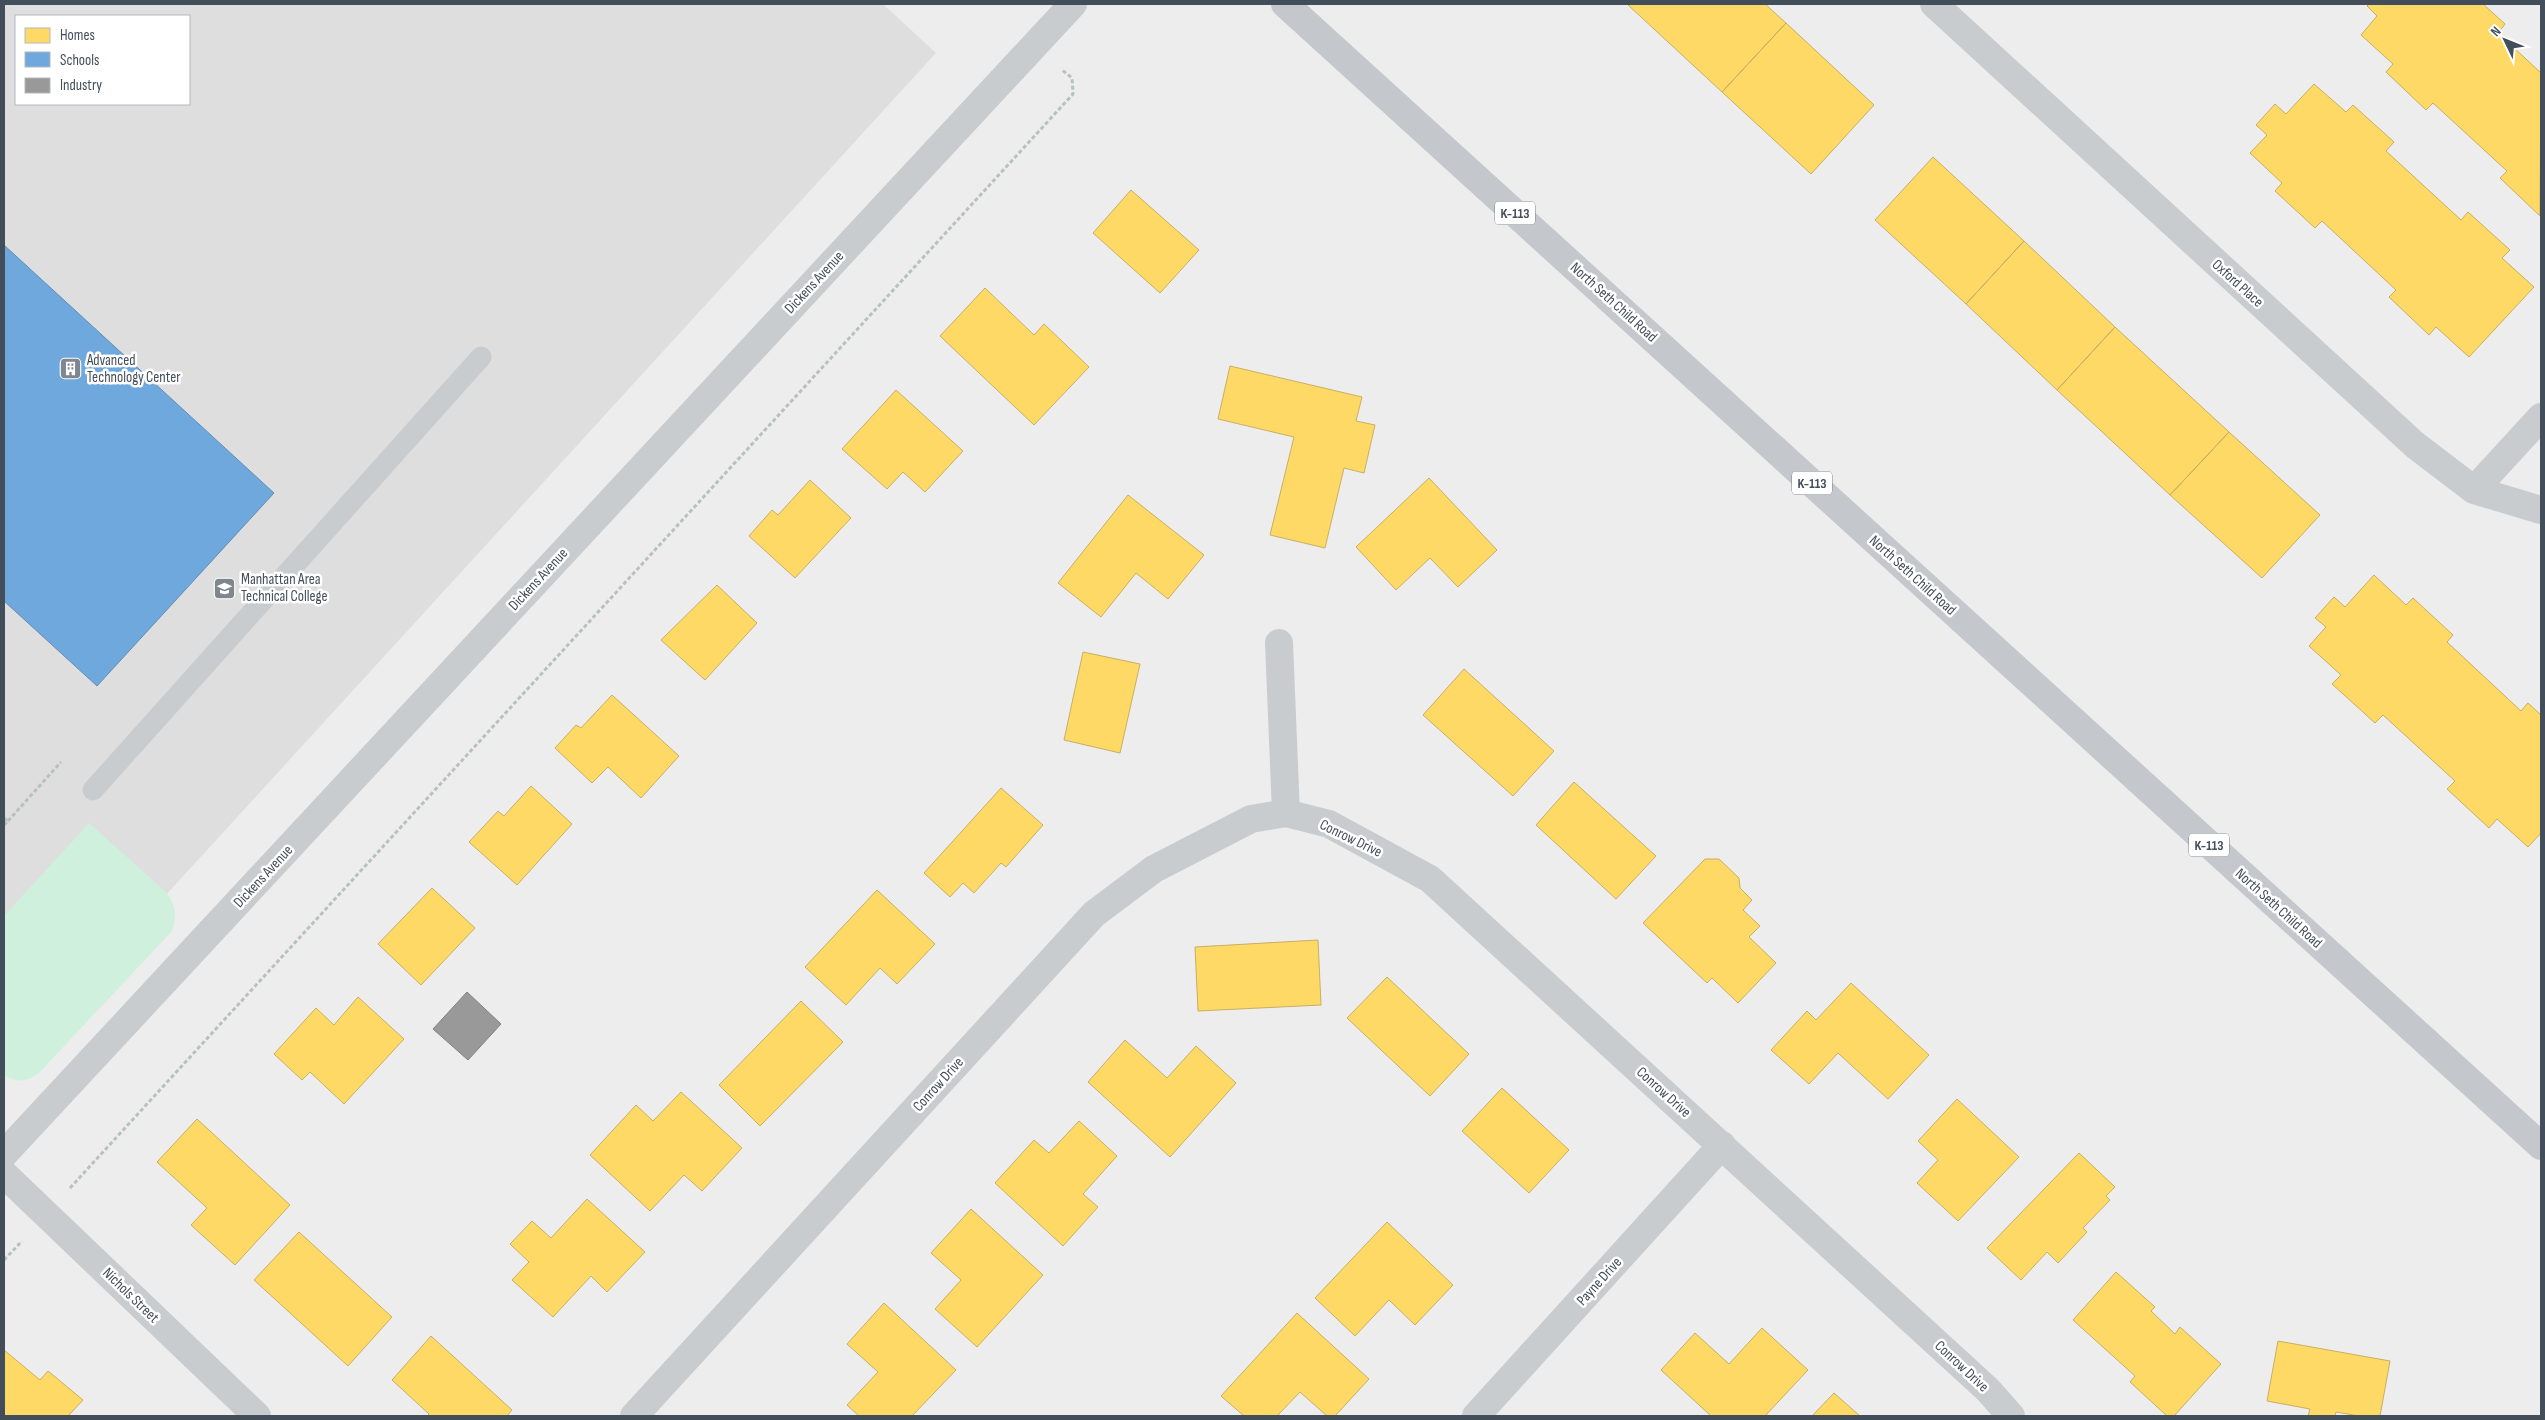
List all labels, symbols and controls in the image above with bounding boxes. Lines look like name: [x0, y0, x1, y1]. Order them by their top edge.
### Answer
legend: [15, 15, 190, 105]
north arrow: [2480, 15, 2530, 65]
text: N: [2487, 23, 2505, 40]
text: Homes: [60, 26, 95, 45]
text: Schools: [60, 51, 99, 70]
text: Industry: [60, 76, 102, 95]
road number: K-113: [1495, 202, 1535, 224]
street label: Dickens Avenue: [781, 247, 848, 318]
street label: Oxford Place: [2208, 255, 2267, 311]
street label: North Seth Child Road: [1566, 258, 1661, 346]
place label: Advanced Technology Center: [86, 351, 181, 387]
building icon: Advanced Technology Center: [59, 357, 83, 381]
road number: K-113: [1792, 472, 1832, 494]
street label: North Seth Child Road: [1865, 531, 1960, 619]
street label: Dickens Avenue: [505, 544, 572, 615]
place label: Manhattan Area Technical College: [241, 570, 327, 606]
school or university icon: Manhattan Area Technical College: [213, 576, 237, 600]
street label: Conrow Drive: [1316, 815, 1385, 862]
road number: K-113: [2189, 834, 2229, 856]
street label: Dickens Avenue: [230, 841, 297, 912]
street label: North Seth Child Road: [2231, 864, 2326, 952]
street label: Conrow Drive: [909, 1053, 968, 1116]
street label: Conrow Drive: [1632, 1063, 1695, 1122]
street label: Payne Drive: [1573, 1253, 1626, 1309]
street label: Nichols Street: [98, 1264, 163, 1327]
street label: Conrow Drive: [1931, 1337, 1993, 1396]

